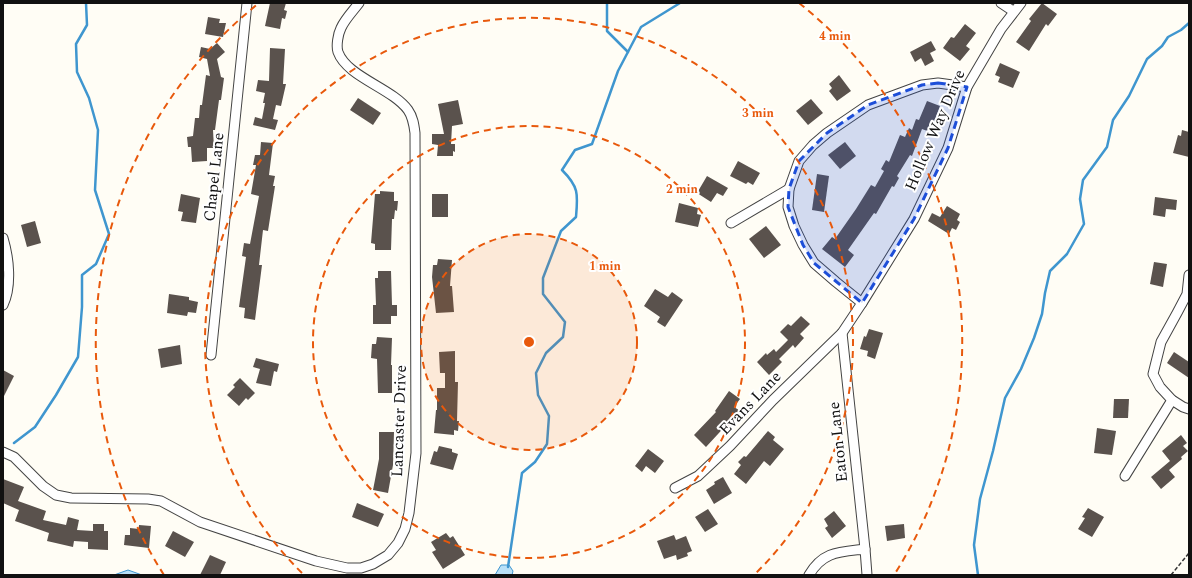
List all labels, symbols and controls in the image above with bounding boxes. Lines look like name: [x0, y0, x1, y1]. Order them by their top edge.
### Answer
text: 4 min: [819, 27, 852, 46]
street label: Hollow Way Drive: [899, 66, 971, 194]
text: 3 min: [742, 104, 775, 123]
street label: Chapel Lane: [197, 131, 231, 223]
text: 2 min: [666, 180, 699, 199]
text: 1 min: [589, 257, 622, 276]
centre of rings: [522, 335, 536, 349]
street label: Lancaster Drive: [385, 364, 413, 478]
street label: Evans Lane: [713, 365, 787, 441]
street label: Eaton Lane: [822, 401, 854, 483]

